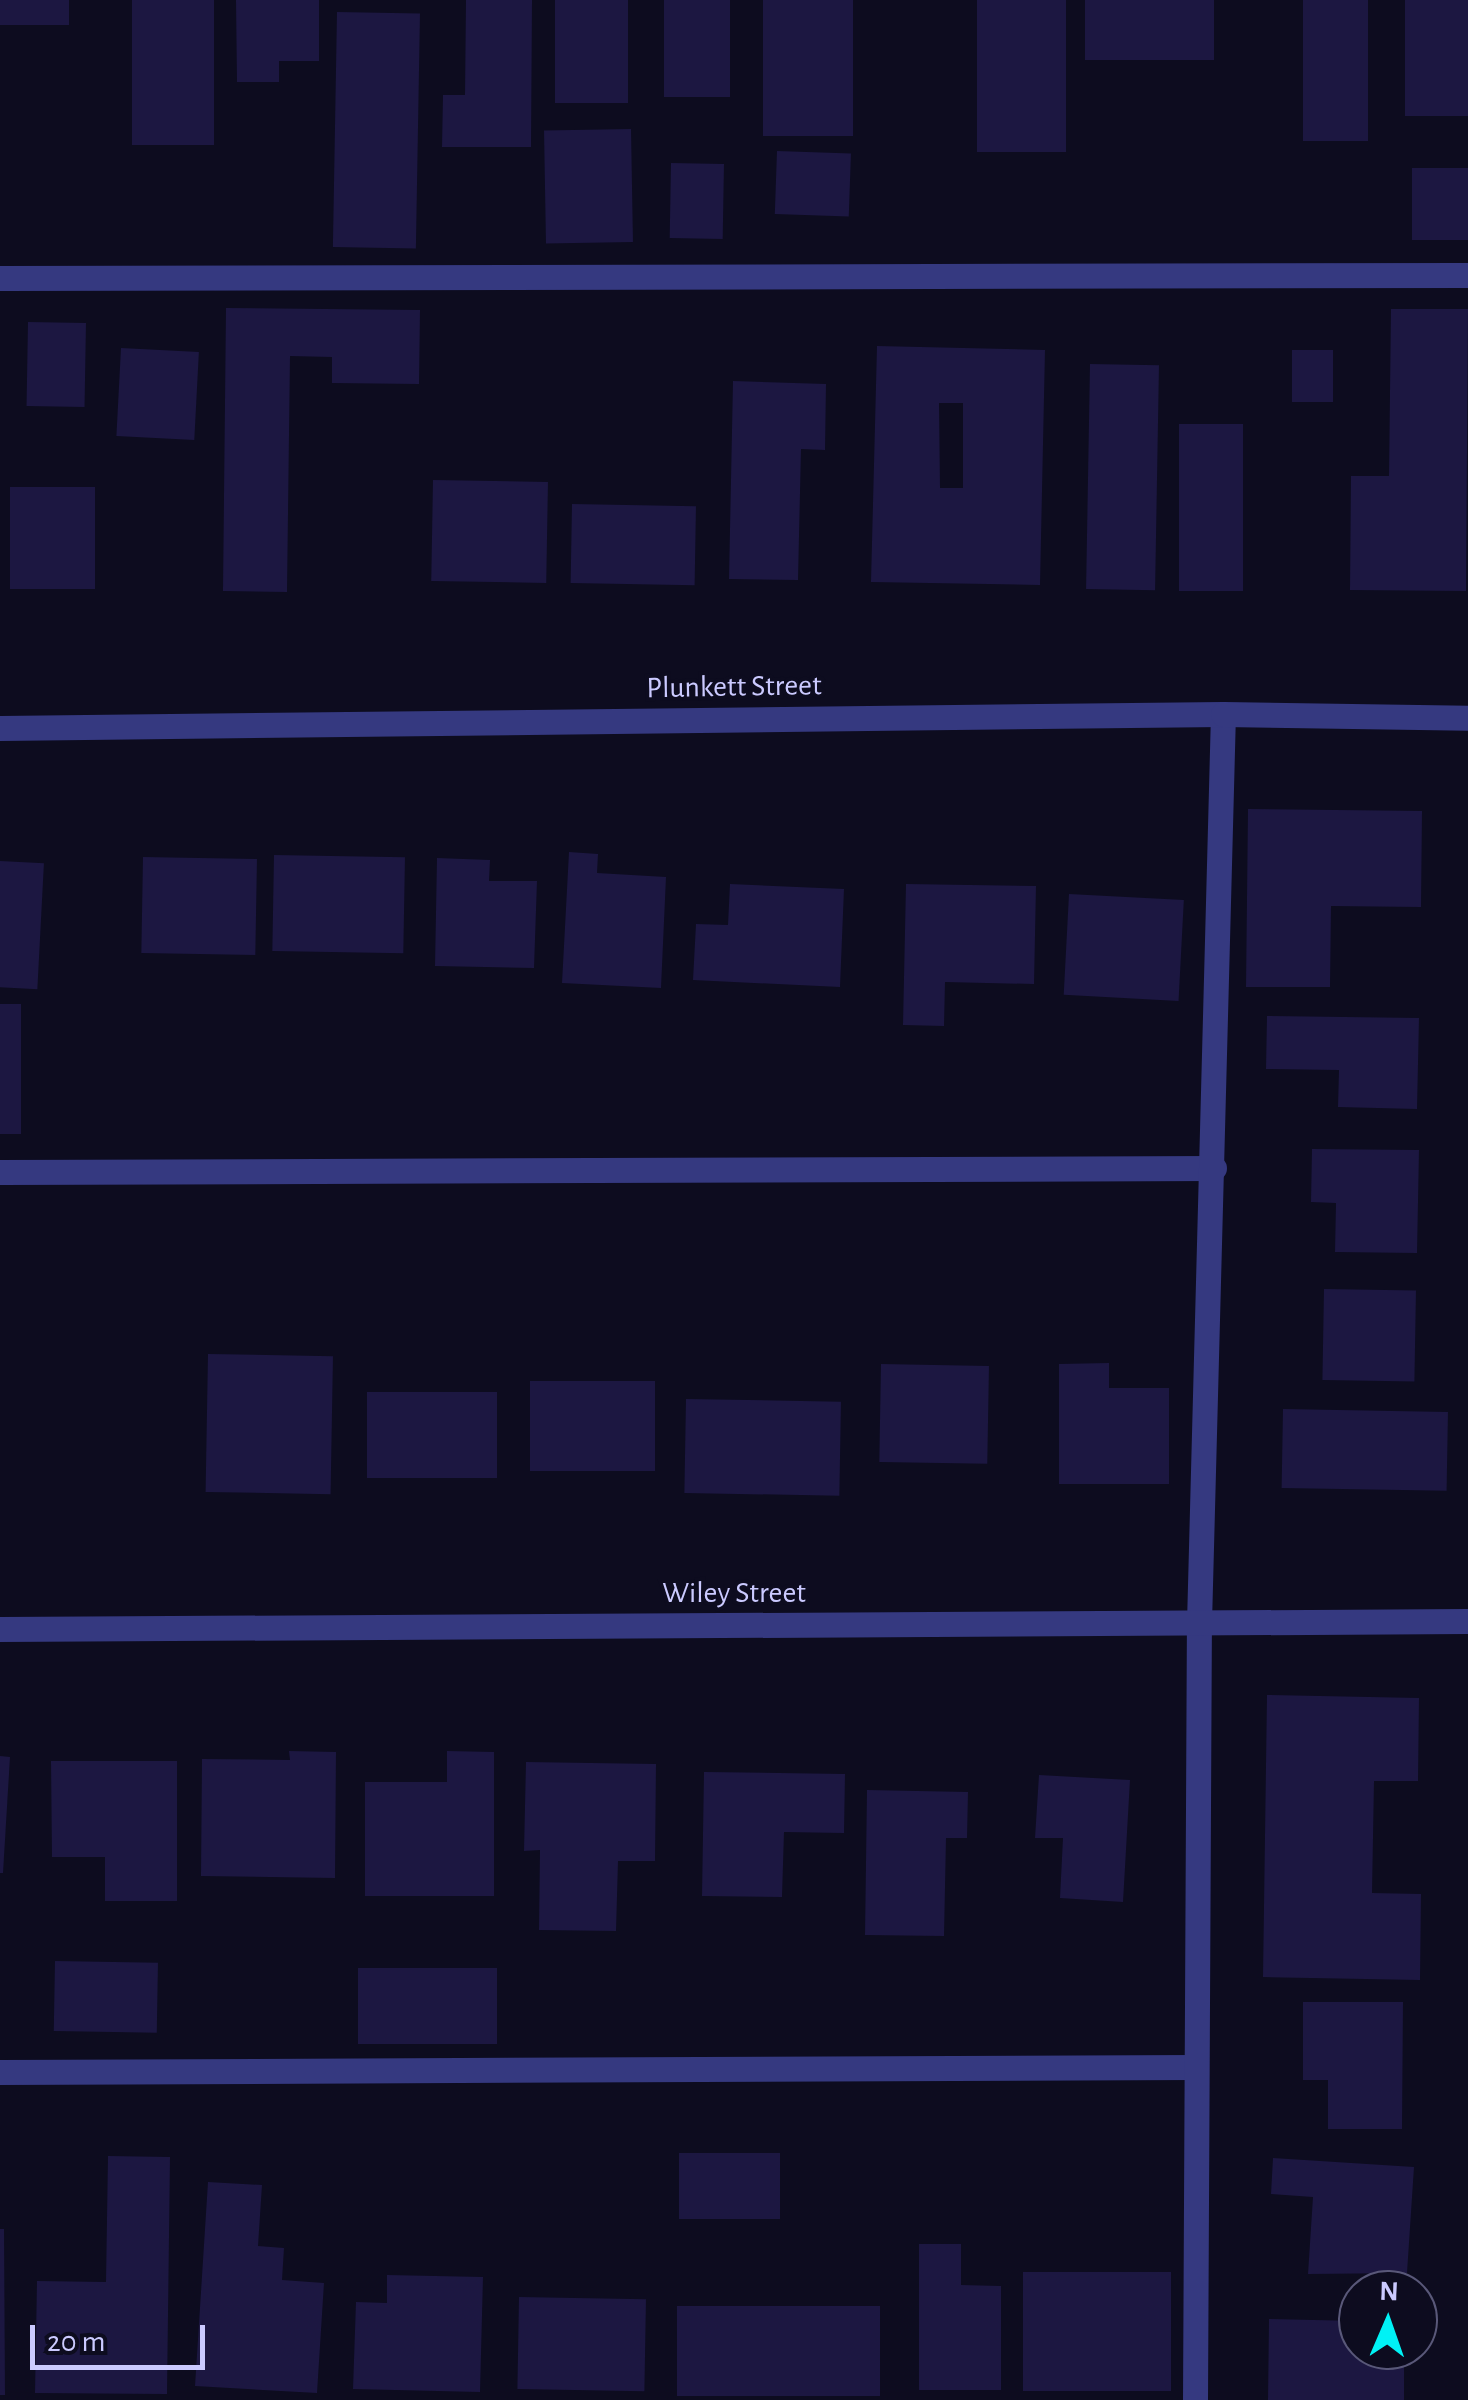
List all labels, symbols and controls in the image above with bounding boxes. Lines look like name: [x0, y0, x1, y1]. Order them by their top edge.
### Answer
street label: Plunkett Street: [646, 667, 822, 707]
street label: Wiley Street: [662, 1575, 806, 1611]
north arrow: [1338, 2270, 1438, 2370]
text: N: [1379, 2278, 1399, 2306]
scale bar: [35, 2305, 210, 2367]
text: 20 m: [47, 2327, 105, 2357]

